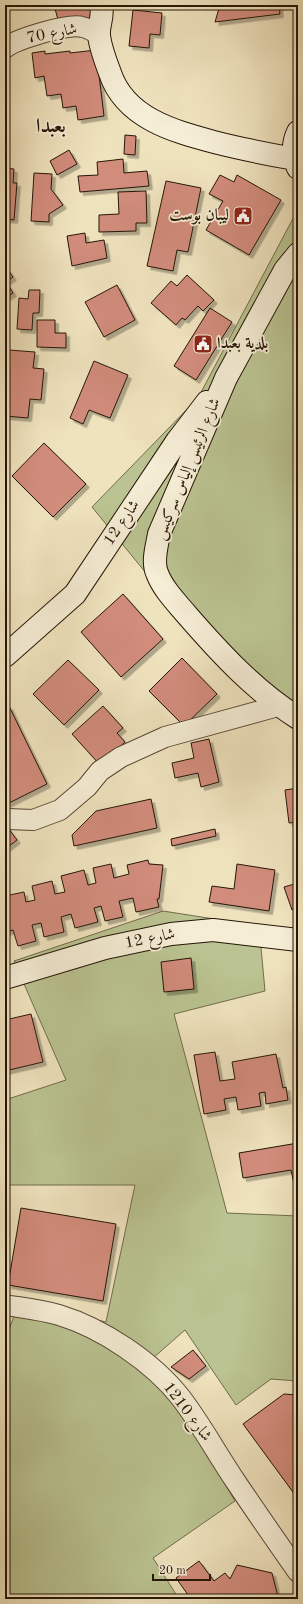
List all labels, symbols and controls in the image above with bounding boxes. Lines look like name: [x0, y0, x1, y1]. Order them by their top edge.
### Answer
street label: شارع 70: [26, 21, 79, 51]
district label: بعبدا: [36, 117, 66, 137]
public building icon: ليبان بوست: [232, 205, 254, 227]
place label: ليبان بوست: [169, 207, 229, 225]
public building icon: بلدية بعبدا: [192, 333, 214, 355]
place label: بلدية بعبدا: [217, 336, 268, 353]
street label: شارع الرئيس إلياس سركيس: [151, 395, 227, 544]
street label: شارع 12: [101, 497, 146, 551]
street label: شارع 12: [124, 926, 177, 956]
street label: شارع 1210: [157, 1379, 214, 1447]
scale bar: [153, 1556, 210, 1582]
text: 20 m: [159, 1565, 186, 1577]

